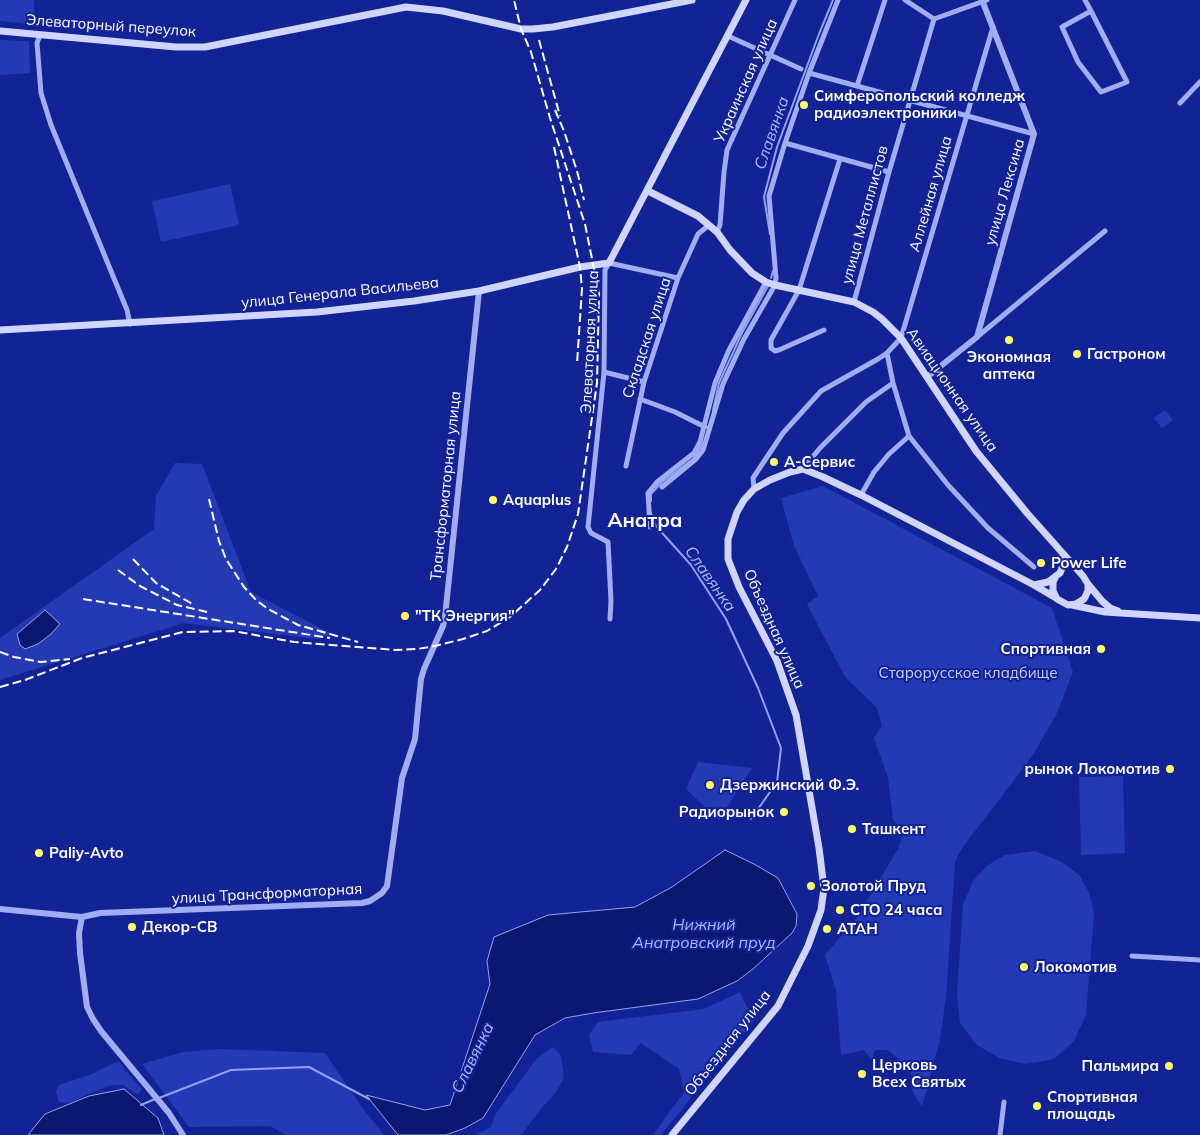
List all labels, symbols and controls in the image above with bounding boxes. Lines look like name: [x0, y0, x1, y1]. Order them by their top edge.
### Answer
street label: Элеваторный переулок: [25, 11, 197, 41]
street label: Украинская улица: [711, 16, 781, 146]
place label: Симферопольский колледж радиоэлектроники: [814, 87, 1025, 122]
water label: Славянка: [751, 94, 793, 172]
marker: Симферопольский колледж радиоэлектроники: [798, 99, 810, 111]
street label: Аллейная улица: [906, 134, 956, 254]
street label: улица Лексина: [981, 137, 1029, 247]
street label: улица Металлистов: [838, 144, 892, 286]
street label: Элеваторная улица: [577, 270, 603, 414]
street label: улица Генерала Васильева: [240, 274, 440, 312]
street label: Складская улица: [619, 275, 675, 401]
street label: Авиационная улица: [902, 325, 1002, 455]
marker: Экономная аптека: [1003, 334, 1015, 346]
place label: Гастроном: [1087, 345, 1166, 363]
place label: Экономная аптека: [967, 348, 1051, 383]
marker: Гастроном: [1071, 348, 1083, 360]
street label: Трансформаторная улица: [427, 390, 465, 582]
place label: А-Сервис: [784, 453, 855, 471]
marker: А-Сервис: [768, 456, 780, 468]
place label: Aquaplus: [503, 491, 571, 509]
marker: Aquaplus: [487, 494, 499, 506]
district label: Анатра: [607, 509, 683, 533]
water label: Славянка: [680, 542, 740, 616]
place label: Power Life: [1051, 554, 1127, 572]
marker: Power Life: [1035, 557, 1047, 569]
street label: Объездная улица: [740, 566, 808, 692]
place label: "ТК Энергия": [415, 607, 515, 625]
marker: "ТК Энергия": [399, 610, 411, 622]
place label: Спортивная: [1000, 640, 1091, 658]
marker: Спортивная: [1095, 643, 1107, 655]
park label: Старорусское кладбище: [878, 664, 1058, 682]
place label: рынок Локомотив: [1025, 760, 1160, 778]
marker: рынок Локомотив: [1164, 763, 1176, 775]
place label: Дзержинский Ф.Э.: [720, 776, 859, 794]
marker: Дзержинский Ф.Э.: [704, 779, 716, 791]
place label: Радиорынок: [679, 803, 774, 821]
marker: Радиорынок: [778, 806, 790, 818]
place label: Ташкент: [862, 820, 926, 838]
marker: Ташкент: [846, 823, 858, 835]
place label: Paliy-Avto: [49, 844, 124, 862]
marker: Paliy-Avto: [33, 847, 45, 859]
place label: Золотой Пруд: [821, 877, 926, 895]
street label: улица Трансформаторная: [171, 880, 363, 908]
marker: Золотой Пруд: [805, 880, 817, 892]
place label: СТО 24 часа: [850, 901, 942, 919]
marker: СТО 24 часа: [834, 904, 846, 916]
water label: Нижний Анатровский пруд: [632, 915, 776, 953]
place label: Декор-СВ: [142, 918, 217, 936]
place label: АТАН: [837, 920, 878, 938]
marker: Декор-СВ: [126, 921, 138, 933]
marker: АТАН: [821, 923, 833, 935]
place label: Локомотив: [1034, 958, 1117, 976]
marker: Локомотив: [1018, 961, 1030, 973]
street label: Объездная улица: [681, 987, 775, 1099]
water label: Славянка: [448, 1020, 498, 1096]
place label: Церковь Всех Святых: [872, 1056, 966, 1091]
place label: Пальмира: [1082, 1057, 1159, 1075]
marker: Пальмира: [1163, 1060, 1175, 1072]
marker: Церковь Всех Святых: [856, 1068, 868, 1080]
place label: Спортивная площадь: [1047, 1088, 1138, 1123]
marker: Спортивная площадь: [1031, 1100, 1043, 1112]

